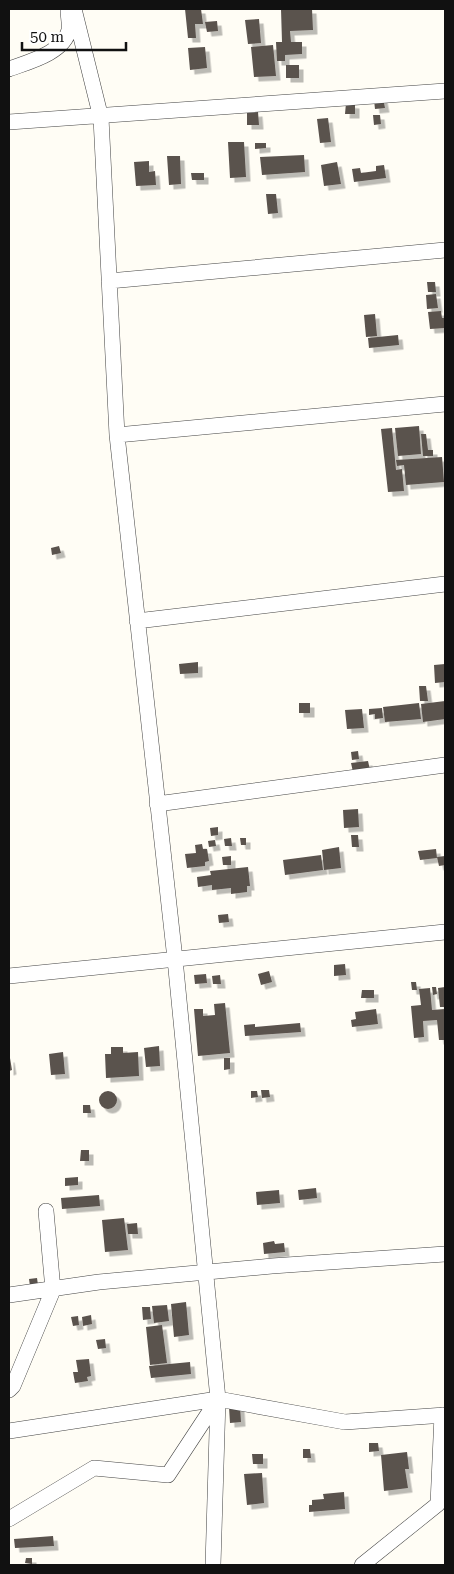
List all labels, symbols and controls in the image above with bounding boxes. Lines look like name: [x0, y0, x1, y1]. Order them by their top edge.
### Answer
scale bar: [22, 20, 126, 52]
text: 50 m: [30, 28, 65, 46]

